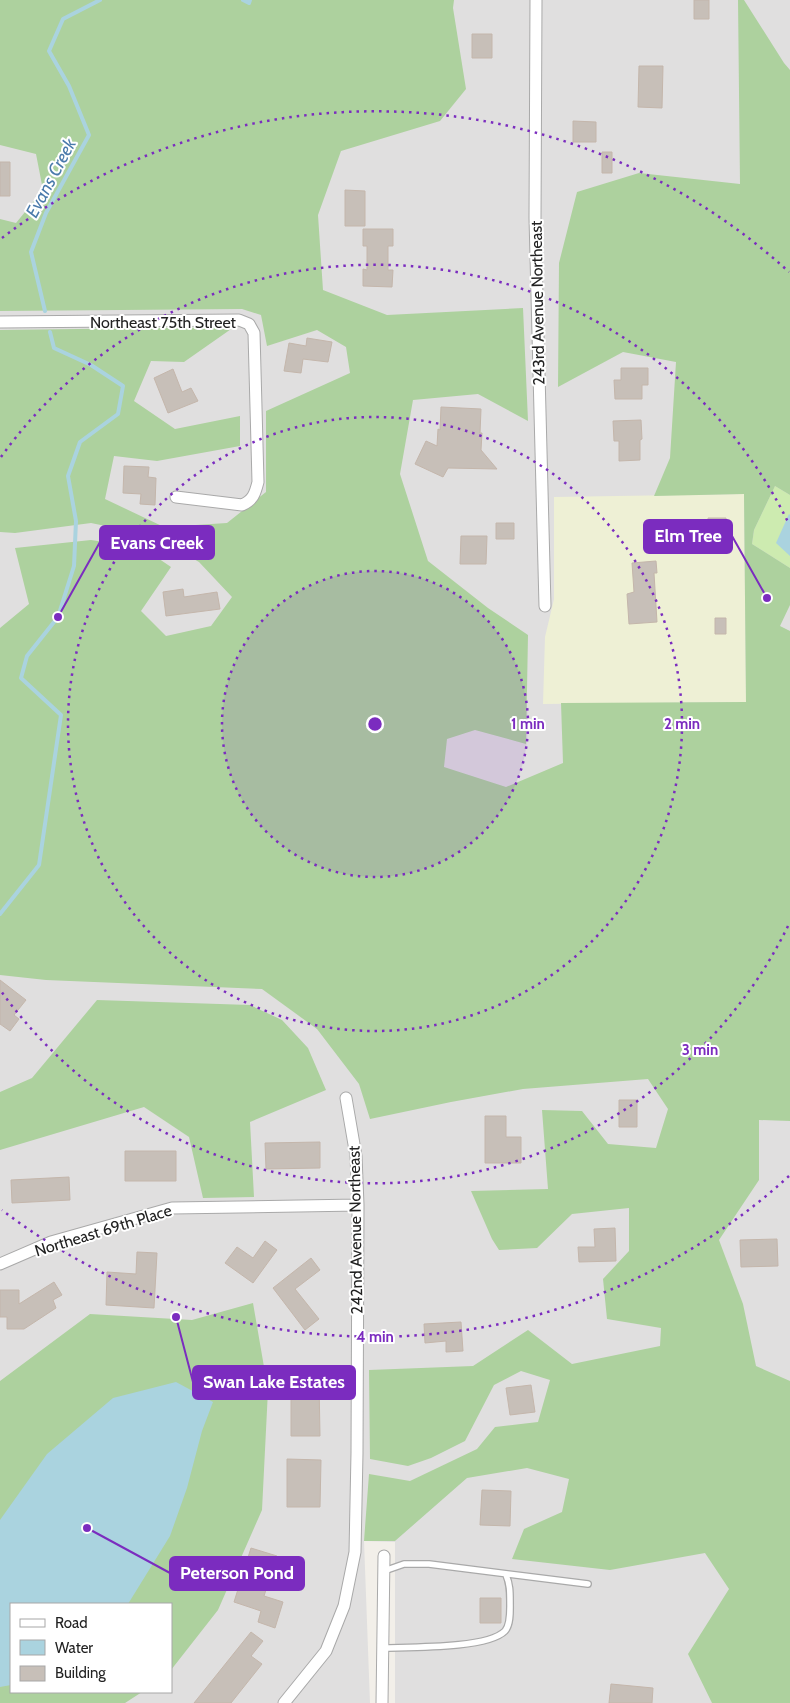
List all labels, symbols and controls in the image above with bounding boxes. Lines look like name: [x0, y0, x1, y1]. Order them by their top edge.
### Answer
water label: Evans Creek: [21, 134, 82, 221]
street label: 243rd Avenue Northeast: [527, 220, 548, 386]
street label: Northeast 75th Street: [90, 313, 237, 332]
callout: Elm Tree: [644, 520, 732, 553]
text: Elm Tree: [654, 525, 722, 547]
callout: Evans Creek: [100, 526, 214, 559]
text: Evans Creek: [110, 532, 204, 554]
centre of rings: [366, 715, 384, 733]
text: 1 min: [511, 715, 545, 733]
text: 2 min: [664, 715, 700, 733]
text: 3 min: [682, 1041, 718, 1059]
street label: 242nd Avenue Northeast: [345, 1145, 366, 1314]
street label: Northeast 69th Place: [32, 1201, 174, 1260]
text: 4 min: [356, 1328, 394, 1346]
callout: Swan Lake Estates: [193, 1366, 355, 1399]
text: Swan Lake Estates: [203, 1371, 345, 1393]
callout: Peterson Pond: [170, 1557, 304, 1590]
text: Peterson Pond: [180, 1562, 294, 1584]
legend: [10, 1603, 172, 1693]
text: Road: [55, 1614, 88, 1632]
text: Water: [55, 1639, 93, 1657]
text: Building: [55, 1664, 106, 1682]

